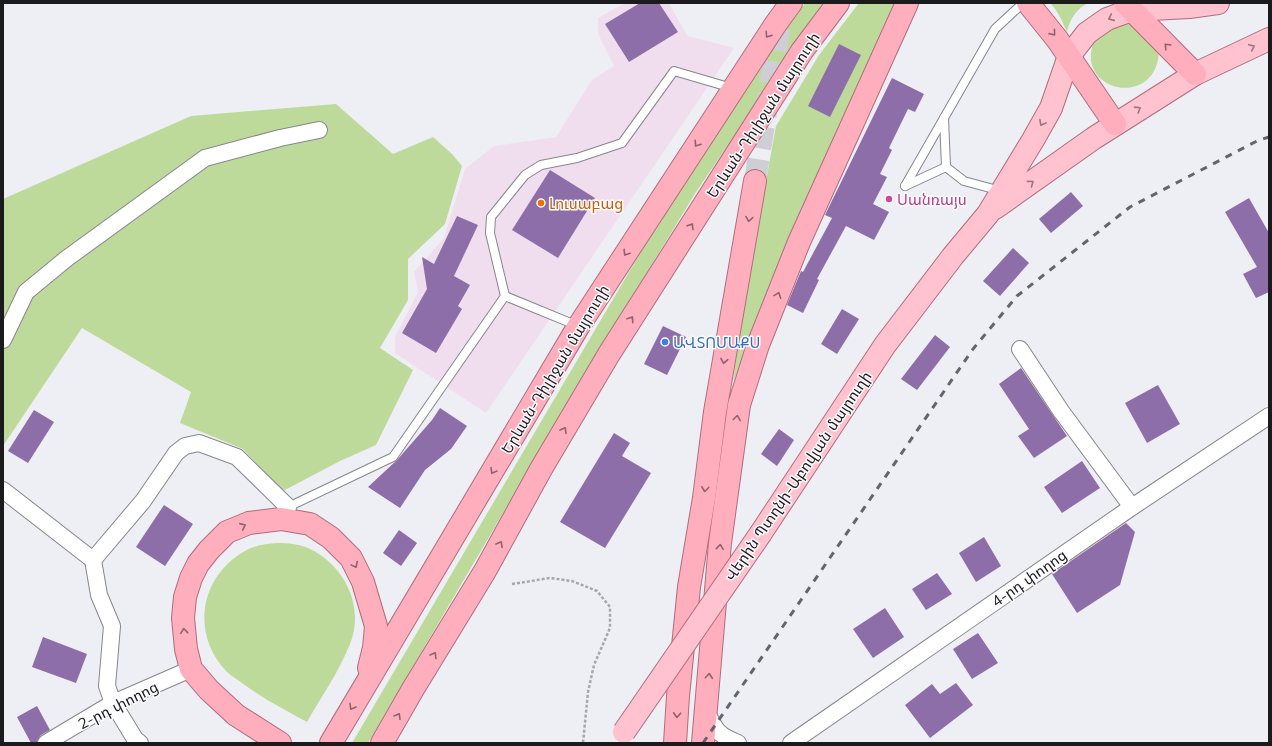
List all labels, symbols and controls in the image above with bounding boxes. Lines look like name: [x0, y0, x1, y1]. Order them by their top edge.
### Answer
one-way arrow: [1107, 13, 1115, 21]
street label: Երևան-Դիլիջան մայրուղի: [702, 29, 824, 201]
one-way arrow: [1048, 29, 1055, 36]
one-way arrow: [765, 31, 773, 38]
one-way arrow: [1164, 43, 1172, 51]
one-way arrow: [1247, 44, 1255, 52]
one-way arrow: [1134, 107, 1141, 114]
one-way arrow: [1039, 119, 1047, 126]
one-way arrow: [694, 140, 702, 147]
one-way arrow: [1027, 180, 1034, 188]
place label: Սանռայս: [897, 190, 967, 209]
place label: Լուսաբաց: [549, 194, 623, 213]
marker: Սանռայս: [884, 194, 894, 204]
marker: Լուսաբաց: [536, 198, 546, 208]
one-way arrow: [745, 216, 754, 222]
one-way arrow: [686, 223, 694, 230]
one-way arrow: [624, 249, 631, 256]
street label: Երևան-Դիլիջան մայրուղի: [497, 281, 613, 457]
one-way arrow: [774, 291, 782, 298]
one-way arrow: [627, 316, 634, 323]
place label: ԱՎՏՈՄԱՔՍ: [673, 333, 760, 352]
marker: ԱՎՏՈՄԱՔՍ: [660, 337, 670, 347]
one-way arrow: [721, 358, 729, 364]
street label: Վերին Պտղնի-Աբովյան մայրուղի: [721, 368, 875, 584]
one-way arrow: [732, 415, 741, 421]
one-way arrow: [559, 427, 566, 434]
one-way arrow: [490, 467, 497, 474]
one-way arrow: [701, 486, 710, 493]
one-way arrow: [239, 522, 246, 530]
one-way arrow: [495, 540, 503, 548]
one-way arrow: [715, 544, 724, 550]
street label: 4-րդ փողոց: [988, 545, 1070, 611]
one-way arrow: [350, 561, 357, 568]
one-way arrow: [180, 628, 189, 634]
one-way arrow: [429, 652, 436, 659]
one-way arrow: [704, 673, 713, 679]
street label: 2-րդ փողոց: [75, 677, 161, 733]
one-way arrow: [349, 703, 356, 710]
one-way arrow: [672, 712, 681, 719]
one-way arrow: [393, 713, 400, 720]

